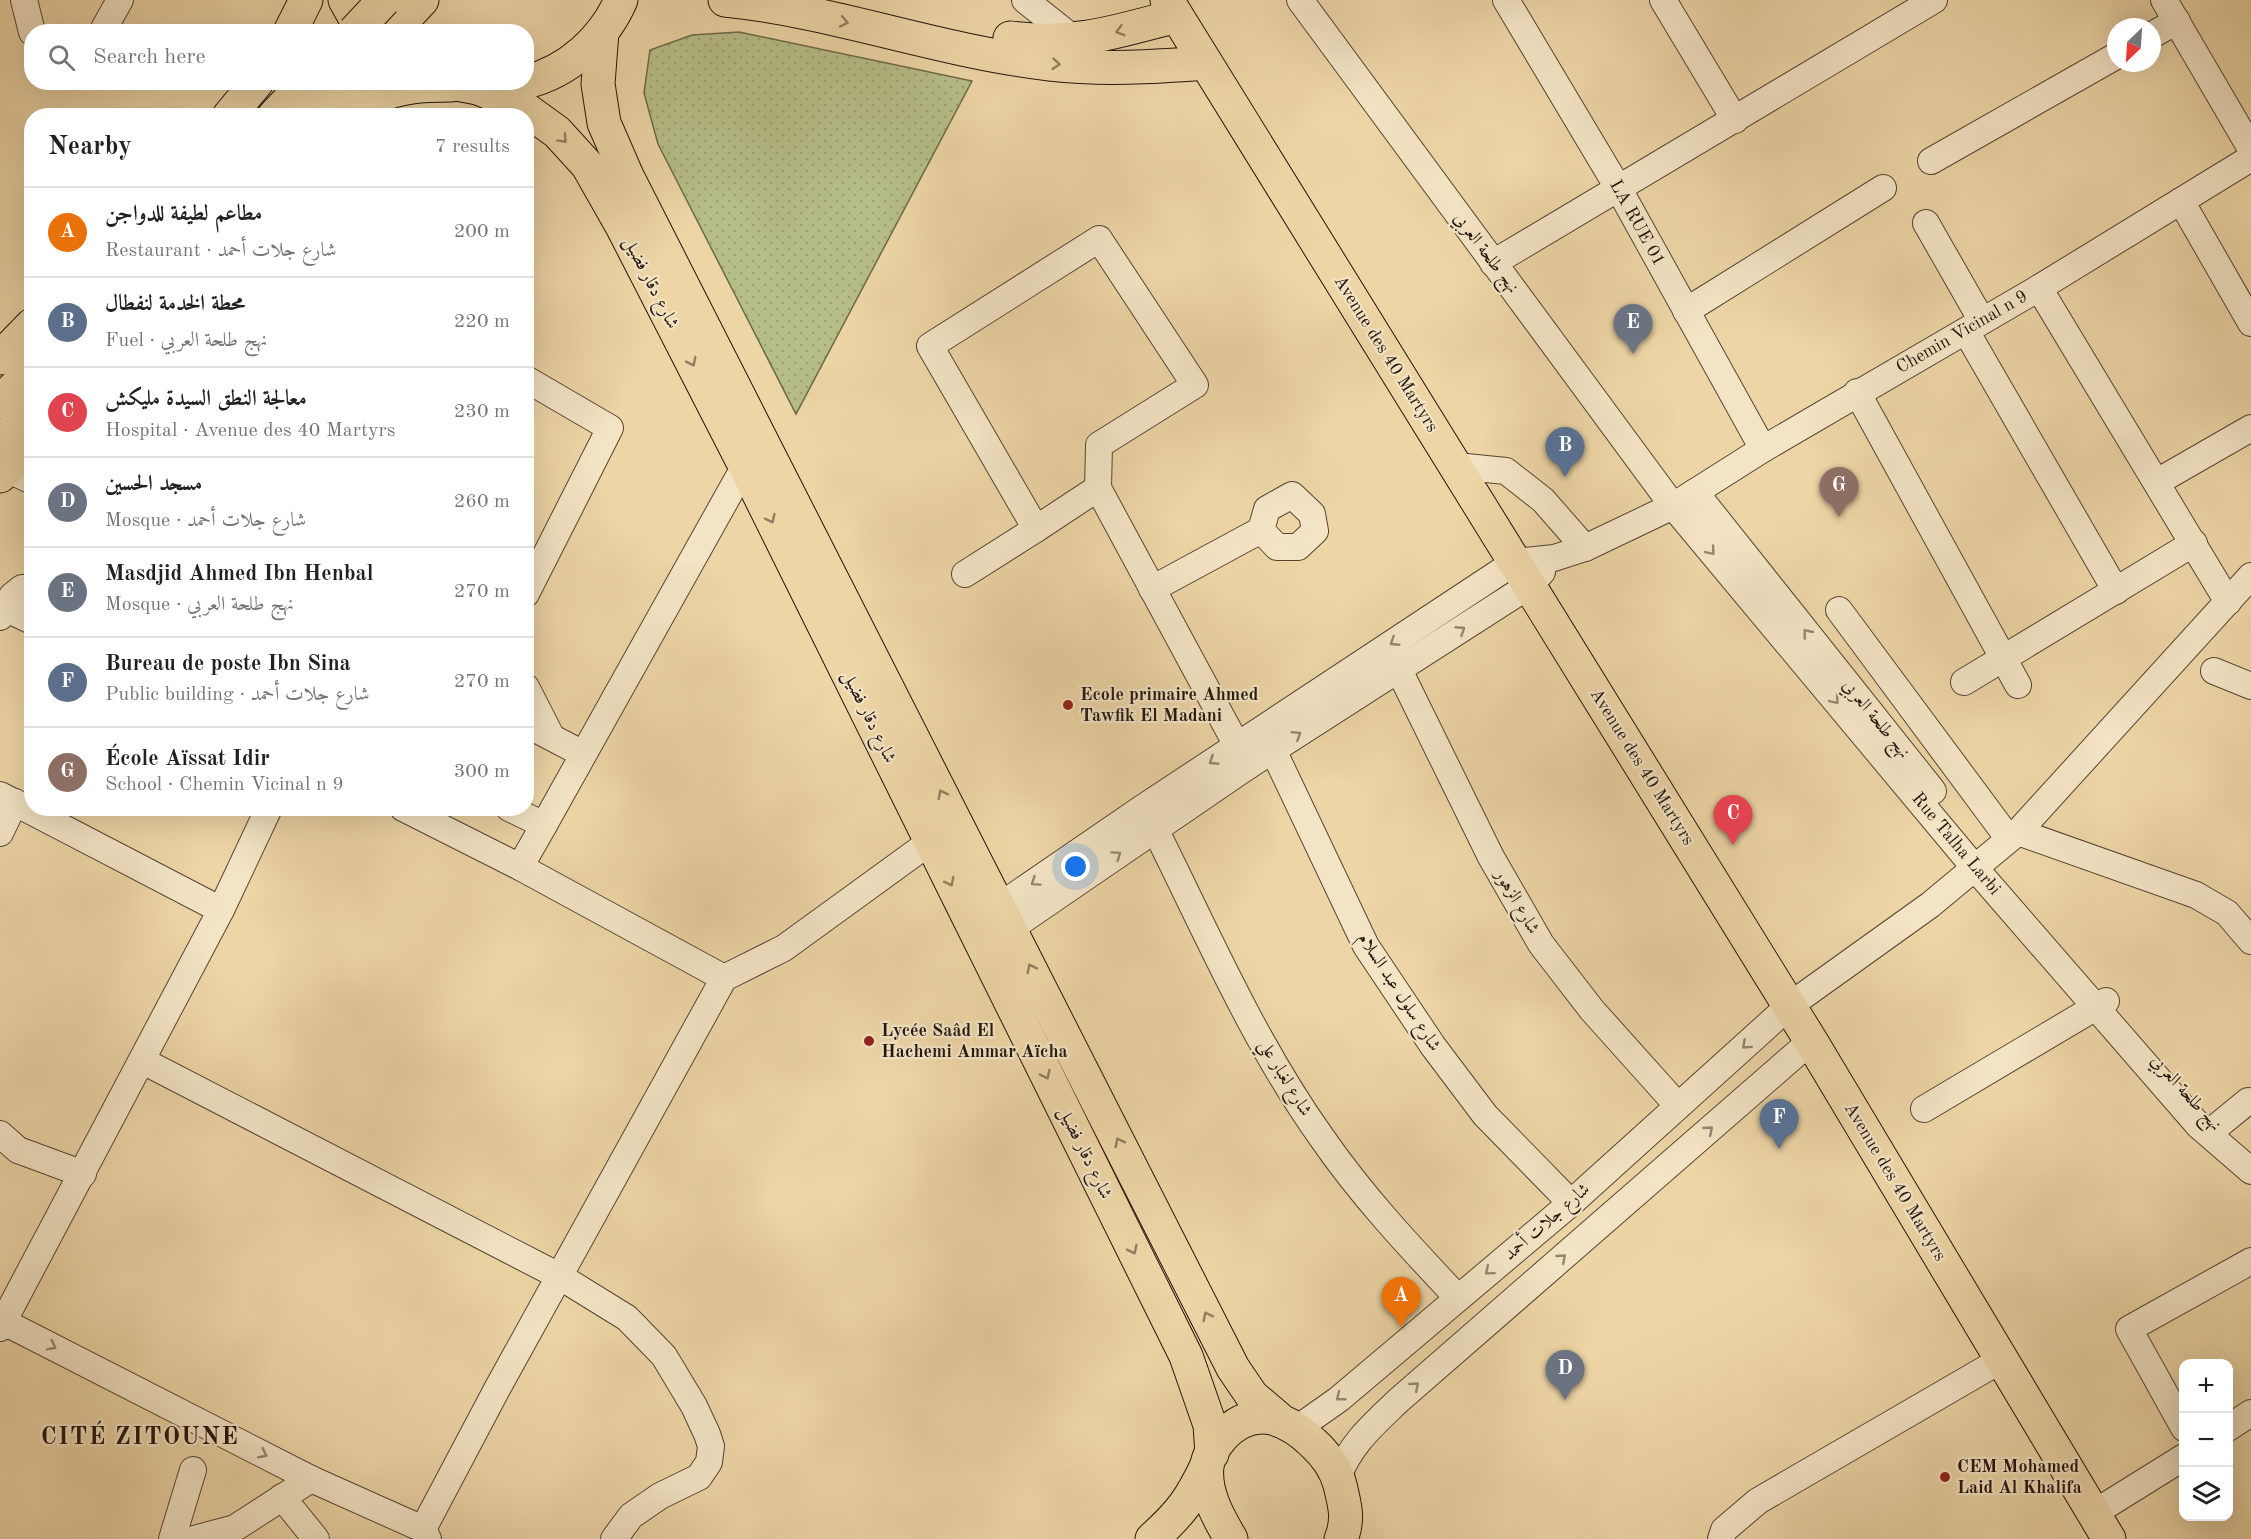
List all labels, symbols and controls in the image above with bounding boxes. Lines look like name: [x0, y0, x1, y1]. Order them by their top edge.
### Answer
one-way arrow: [839, 15, 849, 28]
north arrow: [2107, 18, 2161, 72]
search box: [24, 24, 534, 90]
one-way arrow: [1115, 24, 1126, 36]
icon: search: [45, 41, 78, 74]
text: Search here: [93, 46, 206, 68]
one-way arrow: [1051, 57, 1061, 70]
one-way arrow: [556, 132, 567, 143]
text: Nearby: [48, 134, 132, 160]
text: 7 results: [435, 137, 510, 157]
street label: LA RUE 01: [1606, 177, 1668, 269]
text: مطاعم لطيفة للدواجن: [105, 203, 262, 225]
street label: نهج طلحة العربي: [1445, 209, 1522, 300]
text: A: [60, 222, 75, 242]
text: 200 m: [454, 222, 510, 242]
street label: شارع دقار فضيل: [616, 234, 682, 334]
text: Restaurant · شارع جلات أحمد: [105, 241, 337, 261]
street label: Avenue des 40 Martyrs: [1330, 272, 1442, 436]
street label: Chemin Vicinal n 9: [1893, 287, 2031, 377]
text: محطة الخدمة لنفطال: [105, 293, 245, 315]
pin: E: [1614, 304, 1652, 354]
text: B: [60, 312, 75, 332]
text: 220 m: [454, 312, 510, 332]
text: Fuel · نهج طلحة العربي: [105, 331, 267, 351]
one-way arrow: [684, 356, 696, 367]
text: معالجة النطق السيدة مليكش: [105, 388, 307, 410]
text: C: [61, 402, 74, 422]
text: 230 m: [454, 402, 510, 422]
text: Hospital · Avenue des 40 Martyrs: [105, 421, 395, 441]
pin: B: [1546, 428, 1584, 477]
pin: G: [1820, 468, 1858, 517]
text: مسجد الحسين: [105, 473, 202, 495]
text: D: [60, 492, 75, 512]
text: 260 m: [454, 492, 510, 512]
text: Mosque · شارع جلات أحمد: [105, 511, 306, 531]
one-way arrow: [764, 512, 775, 523]
one-way arrow: [1703, 544, 1714, 555]
text: Masdjid Ahmed Ibn Henbal: [105, 563, 374, 585]
text: E: [61, 582, 74, 602]
text: 270 m: [454, 582, 510, 602]
text: Mosque · نهج طلحة العربي: [105, 595, 294, 615]
one-way arrow: [1454, 626, 1465, 637]
one-way arrow: [1804, 629, 1815, 640]
one-way arrow: [1389, 635, 1400, 646]
text: Bureau de poste Ibn Sina: [105, 653, 351, 675]
street label: شارع دقار فضيل: [834, 668, 899, 768]
text: F: [61, 672, 74, 692]
text: 270 m: [454, 672, 510, 692]
street label: نهج طلحة العربي: [1834, 676, 1913, 766]
text: Public building · شارع جلات أحمد: [105, 685, 370, 705]
street label: Avenue des 40 Martyrs: [1586, 685, 1698, 849]
place label: Ecole primaire Ahmed Tawfik El Madani: [1080, 686, 1259, 725]
one-way arrow: [1828, 693, 1839, 704]
marker: Ecole primaire Ahmed Tawfik El Madani: [1061, 698, 1075, 712]
one-way arrow: [1290, 731, 1301, 742]
text: École Aïssat Idir: [105, 748, 270, 770]
one-way arrow: [1209, 754, 1220, 765]
text: G: [60, 762, 75, 782]
text: 300 m: [454, 762, 510, 782]
text: School · Chemin Vicinal n 9: [105, 775, 344, 795]
street label: Rue Talha Larbi: [1908, 789, 2004, 899]
one-way arrow: [938, 790, 949, 801]
pin: C: [1714, 796, 1752, 845]
one-way arrow: [1111, 851, 1122, 862]
your location: [1061, 852, 1090, 881]
street label: شارع الزهور: [1486, 865, 1543, 940]
one-way arrow: [943, 875, 955, 886]
one-way arrow: [1030, 875, 1041, 886]
street label: شارع سلول عبد السلام: [1349, 930, 1444, 1058]
one-way arrow: [1026, 963, 1038, 974]
place label: Lycée Saâd El Hachemi Ammar Aïcha: [881, 1022, 1068, 1061]
marker: Lycée Saâd El Hachemi Ammar Aïcha: [862, 1034, 876, 1048]
street label: شارع لغبار علي: [1249, 1037, 1315, 1123]
one-way arrow: [1742, 1038, 1753, 1049]
street label: نهج طلحة العربي: [2143, 1051, 2225, 1139]
one-way arrow: [1039, 1069, 1050, 1080]
pin: F: [1760, 1100, 1798, 1149]
street label: Avenue des 40 Martyrs: [1841, 1100, 1949, 1264]
street label: شارع دقار فضيل: [1050, 1104, 1115, 1204]
one-way arrow: [1702, 1126, 1713, 1137]
one-way arrow: [1115, 1137, 1126, 1148]
street label: شارع جلات أحمد: [1497, 1176, 1597, 1268]
one-way arrow: [1126, 1244, 1137, 1254]
one-way arrow: [1555, 1254, 1566, 1265]
one-way arrow: [1485, 1264, 1496, 1275]
pin: A: [1382, 1278, 1420, 1327]
one-way arrow: [1203, 1311, 1214, 1322]
one-way arrow: [46, 1339, 56, 1350]
pin: D: [1546, 1350, 1584, 1400]
map controls: [2179, 1359, 2233, 1521]
button: +: [2179, 1359, 2233, 1413]
one-way arrow: [1408, 1382, 1419, 1393]
one-way arrow: [1336, 1390, 1347, 1401]
button: −: [2179, 1413, 2233, 1467]
district label: CITÉ ZITOUNE: [41, 1420, 239, 1450]
one-way arrow: [257, 1447, 267, 1458]
place label: CEM Mohamed Laid Al Khalifa: [1957, 1458, 2082, 1497]
button: layers: [2179, 1467, 2233, 1521]
marker: CEM Mohamed Laid Al Khalifa: [1938, 1470, 1952, 1484]

